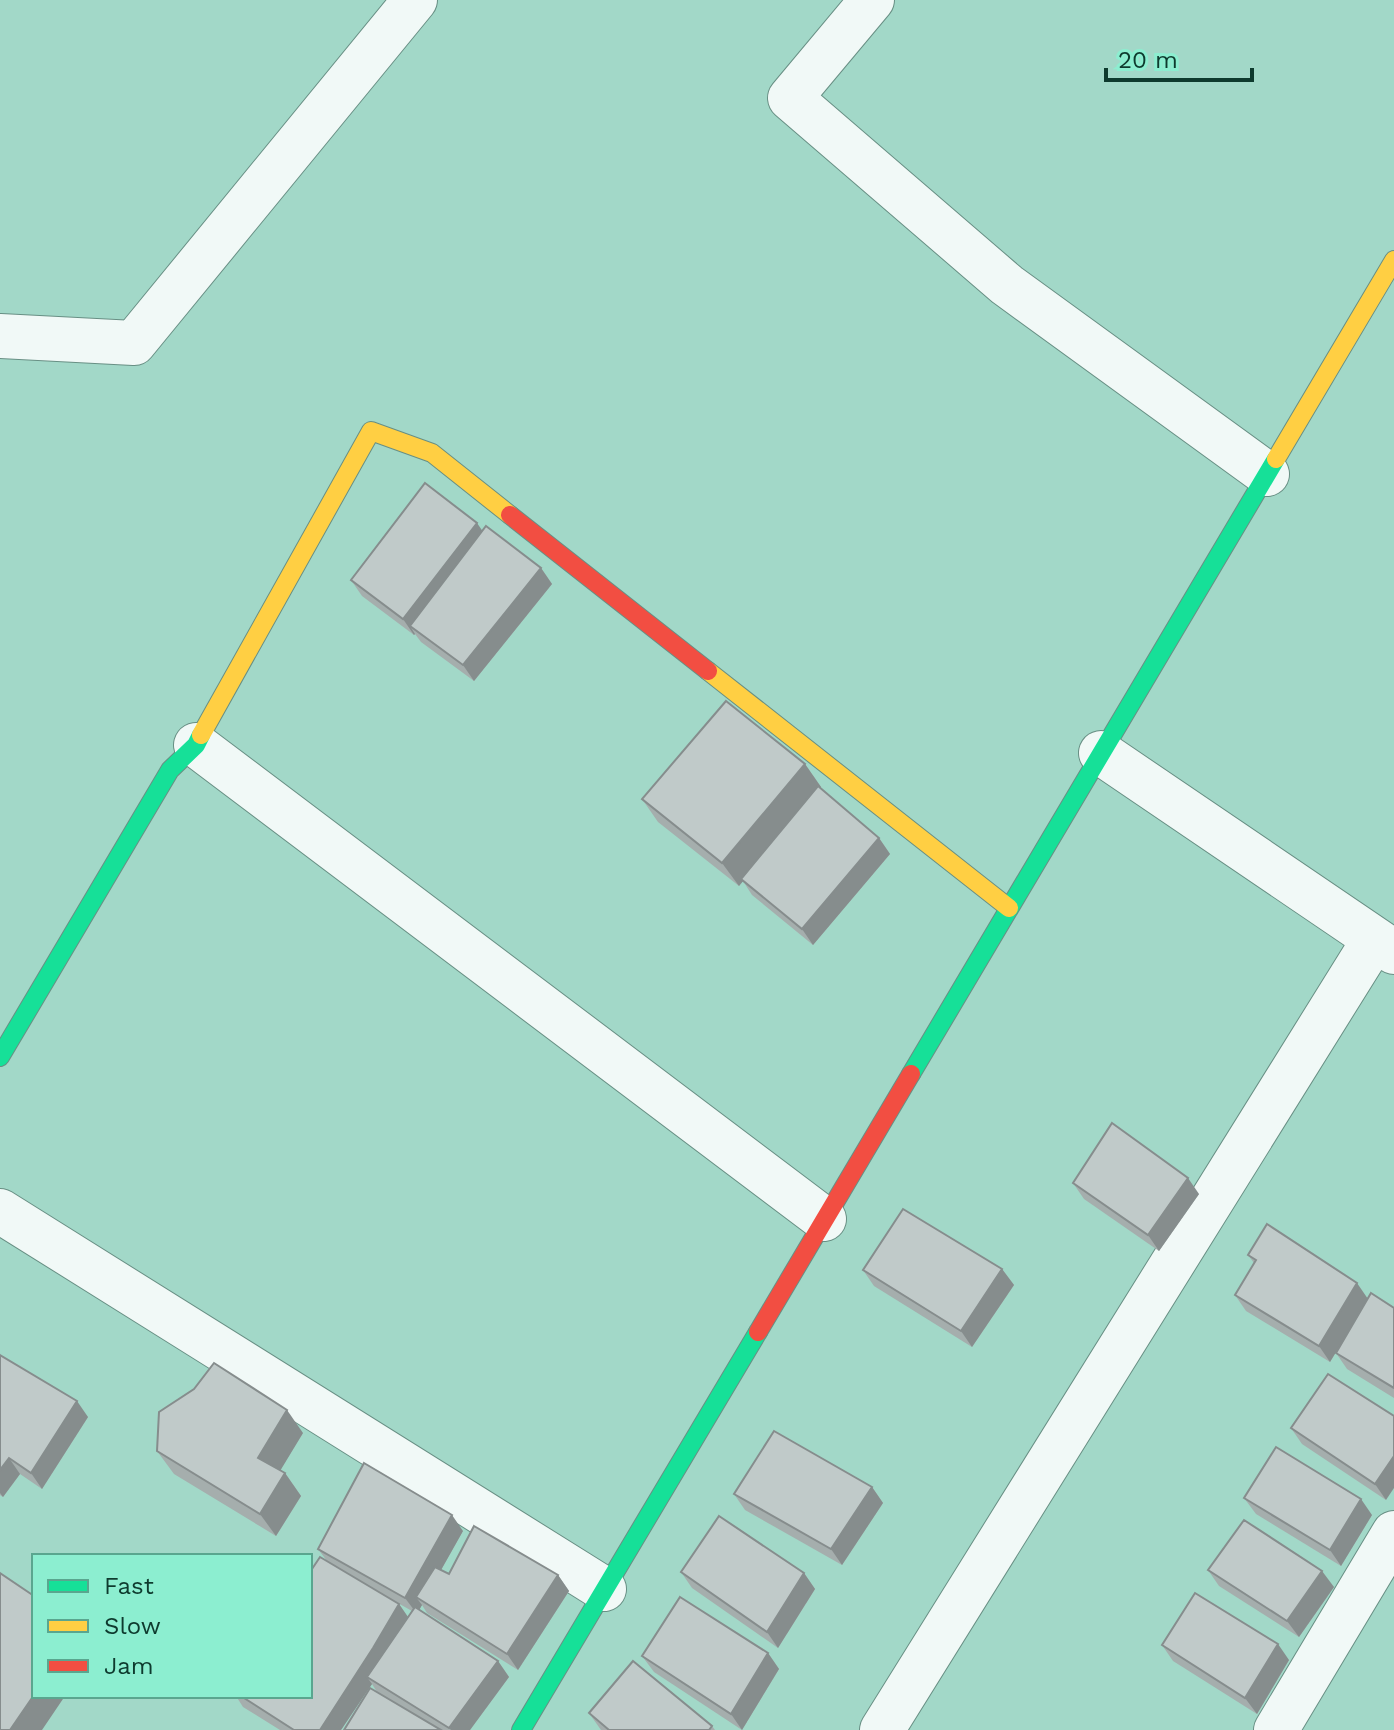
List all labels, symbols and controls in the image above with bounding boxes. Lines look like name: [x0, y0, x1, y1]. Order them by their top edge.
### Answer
scale bar: [1106, 32, 1252, 82]
text: 20 m: [1118, 46, 1178, 74]
legend: [32, 1554, 312, 1698]
text: Fast: [104, 1572, 154, 1600]
text: Slow: [104, 1612, 161, 1640]
text: Jam: [104, 1652, 154, 1680]

